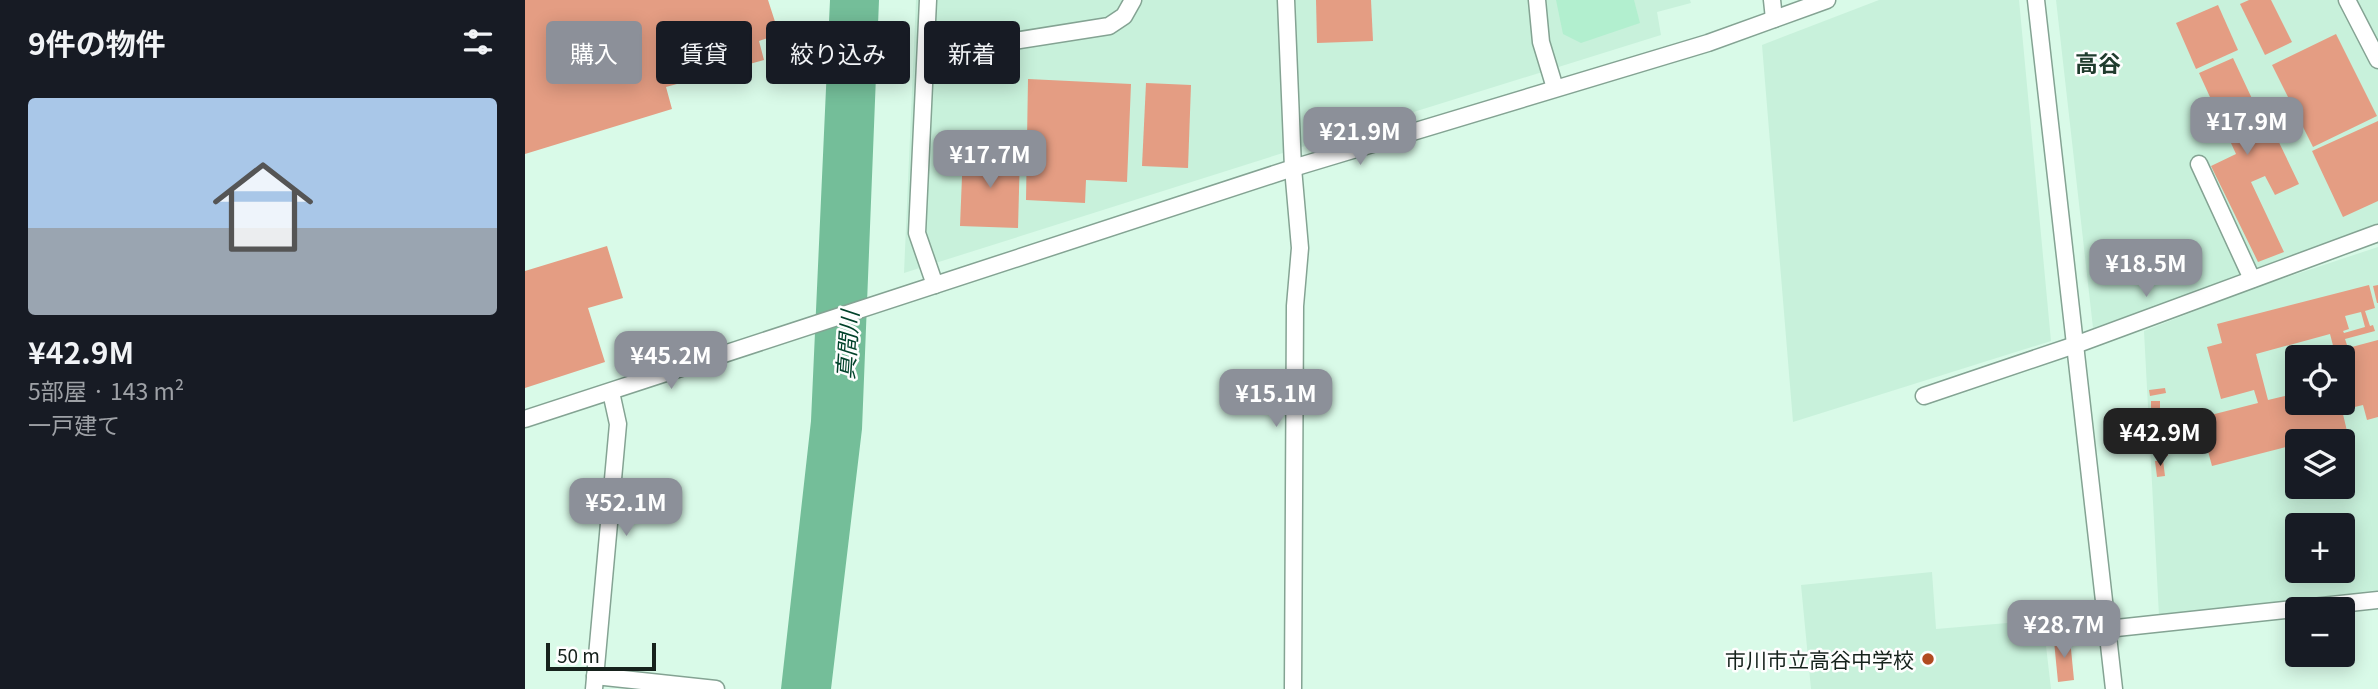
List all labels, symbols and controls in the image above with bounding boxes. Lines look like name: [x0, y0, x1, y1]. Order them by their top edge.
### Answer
text: 9件の物件: [28, 20, 166, 64]
chip: 購入: [546, 21, 642, 84]
chip: 賃貸: [656, 21, 752, 84]
chip: 絞り込み: [766, 21, 910, 84]
chip: 新着: [924, 21, 1020, 84]
icon: filters: [459, 23, 497, 61]
district label: 高谷: [2075, 45, 2121, 79]
pin: ¥17.9M: [2190, 97, 2304, 157]
text: ¥17.9M: [2206, 103, 2288, 137]
pin: ¥21.9M: [1303, 108, 1417, 167]
text: ¥21.9M: [1319, 113, 1401, 147]
pin: ¥17.7M: [933, 130, 1047, 190]
text: ¥17.7M: [949, 136, 1031, 170]
icon: home: [200, 144, 326, 270]
pin: ¥18.5M: [2089, 240, 2203, 299]
text: ¥18.5M: [2105, 245, 2187, 279]
water label: 真間川: [827, 306, 866, 381]
text: ¥42.9M: [28, 329, 134, 373]
pin: ¥45.2M: [614, 332, 728, 391]
text: ¥45.2M: [630, 337, 712, 371]
map controls: [2285, 345, 2355, 667]
button: locate: [2285, 345, 2355, 415]
pin: ¥15.1M: [1219, 370, 1333, 429]
text: 5部屋 · 143 m²: [28, 373, 184, 407]
text: ¥15.1M: [1235, 375, 1317, 409]
text: 一戸建て: [28, 407, 120, 441]
pin: ¥42.9M: [2103, 408, 2217, 468]
text: ¥42.9M: [2119, 414, 2201, 448]
button: layers: [2285, 429, 2355, 499]
pin: ¥52.1M: [569, 478, 683, 538]
text: ¥52.1M: [585, 484, 667, 518]
button: +: [2285, 513, 2355, 583]
button: −: [2285, 597, 2355, 667]
pin: ¥28.7M: [2007, 600, 2121, 660]
text: ¥28.7M: [2023, 606, 2105, 640]
scale bar: [546, 640, 656, 672]
text: 50 m: [557, 641, 600, 668]
place label: 市川市立高谷中学校: [1725, 644, 1914, 674]
marker: 市川市立高谷中学校: [1920, 651, 1936, 667]

